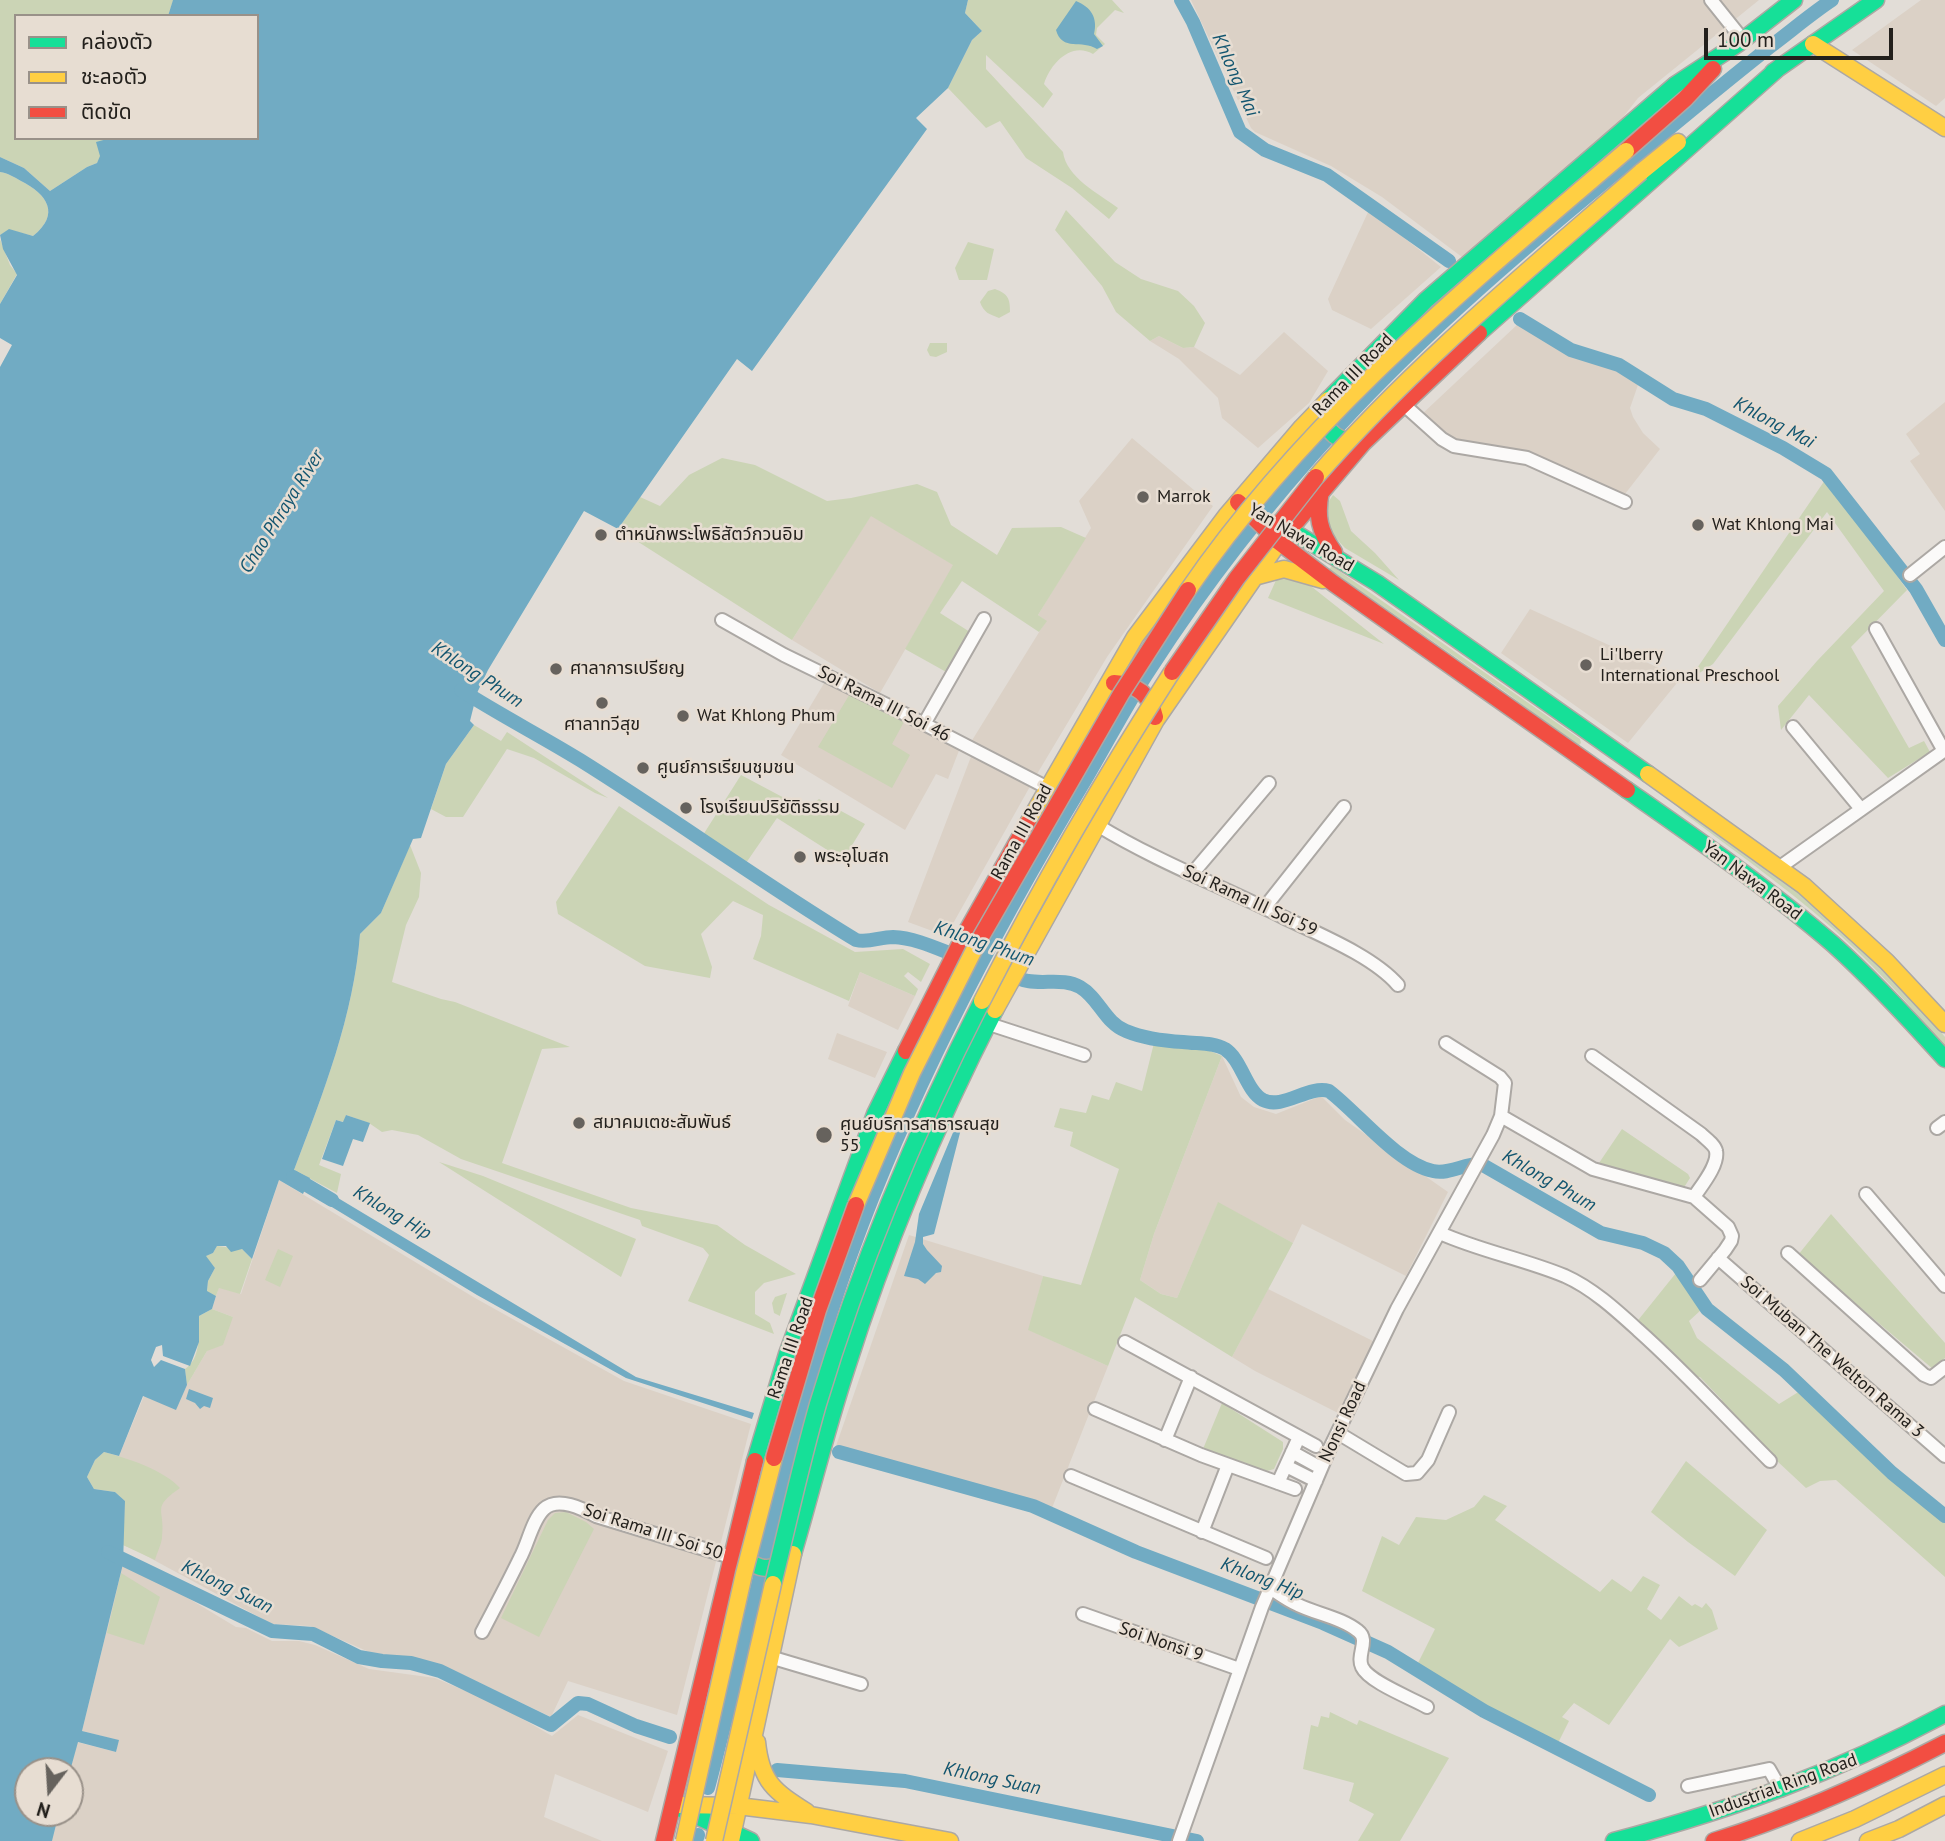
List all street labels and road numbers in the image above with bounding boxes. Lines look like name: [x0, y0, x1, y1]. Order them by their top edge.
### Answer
street label: Rama III Road: [1308, 329, 1398, 421]
street label: Yan Nawa Road: [1244, 499, 1358, 577]
street label: Soi Rama III Soi 46: [814, 661, 954, 747]
street label: Rama III Road: [987, 780, 1057, 884]
street label: Yan Nawa Road: [1698, 837, 1806, 925]
street label: Soi Rama III Soi 59: [1179, 860, 1321, 942]
street label: Soi Muban The Welton Rama 3: [1736, 1271, 1928, 1443]
street label: Rama III Road: [763, 1294, 819, 1402]
street label: Nonsi Road: [1315, 1378, 1371, 1466]
street label: Soi Rama III Soi 50: [580, 1499, 726, 1565]
street label: Soi Nonsi 9: [1116, 1618, 1206, 1666]
street label: Industrial Ring Road: [1706, 1749, 1860, 1823]

